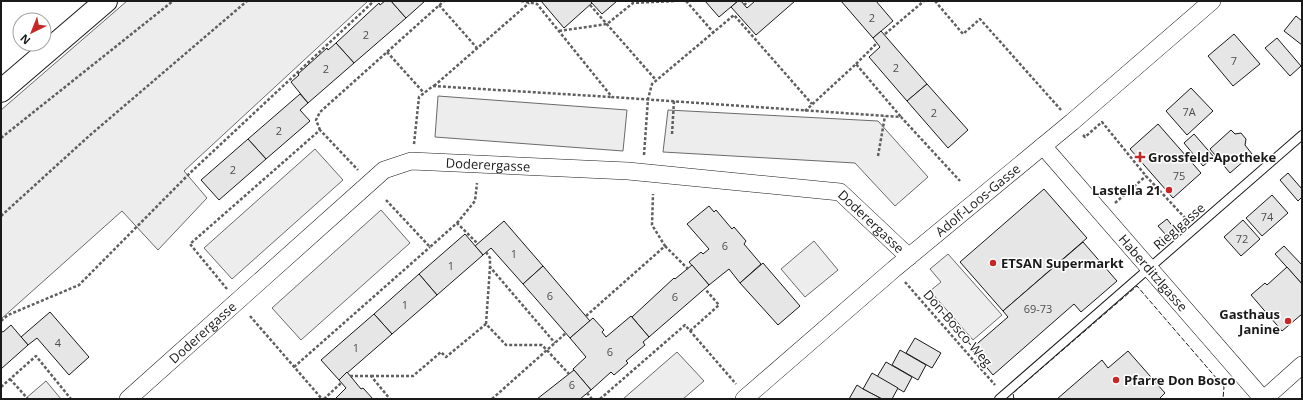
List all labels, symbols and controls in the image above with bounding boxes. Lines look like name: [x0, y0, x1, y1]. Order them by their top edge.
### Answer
house number: 2: [869, 10, 875, 25]
north arrow: [12, 12, 52, 52]
house number: 2: [363, 27, 369, 42]
text: N: [16, 31, 33, 48]
house number: 7: [1231, 53, 1237, 68]
house number: 2: [893, 60, 899, 75]
house number: 2: [323, 61, 329, 76]
house number: 7A: [1182, 104, 1196, 119]
house number: 2: [931, 105, 937, 120]
house number: 2: [276, 123, 282, 138]
place label: Grossfeld-Apotheke: [1148, 148, 1277, 166]
marker: Grossfeld-Apotheke: [1135, 152, 1145, 162]
street label: Doderergasse: [445, 154, 531, 175]
street label: Adolf-Loos-Gasse: [931, 159, 1024, 240]
house number: 2: [230, 162, 236, 177]
house number: 75: [1173, 168, 1185, 183]
place label: Lastella 21: [1092, 181, 1161, 199]
marker: Lastella 21: [1164, 185, 1174, 195]
street label: Doderergasse: [834, 186, 908, 257]
street label: Rieglgasse: [1149, 199, 1209, 253]
house number: 74: [1261, 209, 1274, 224]
street label: Haberditzlgasse: [1115, 230, 1192, 315]
house number: 72: [1236, 231, 1248, 246]
house number: 6: [722, 238, 728, 253]
house number: 1: [511, 246, 517, 261]
place label: ETSAN Supermarkt: [1001, 254, 1124, 272]
house number: 1: [448, 258, 454, 273]
marker: ETSAN Supermarkt: [988, 258, 998, 268]
street label: Don-Bosco-Weg: [920, 286, 996, 370]
house number: 6: [547, 288, 553, 303]
house number: 6: [672, 289, 678, 304]
street label: Doderergasse: [165, 297, 240, 367]
house number: 1: [402, 297, 408, 312]
house number: 69-73: [1024, 301, 1052, 316]
place label: Gasthaus Janine: [1219, 305, 1280, 338]
marker: Gasthaus Janine: [1283, 316, 1293, 326]
house number: 4: [55, 335, 62, 350]
house number: 1: [353, 340, 359, 355]
house number: 6: [607, 344, 613, 359]
place label: Pfarre Don Bosco: [1124, 371, 1235, 389]
marker: Pfarre Don Bosco: [1111, 375, 1121, 385]
house number: 6: [569, 377, 575, 392]

